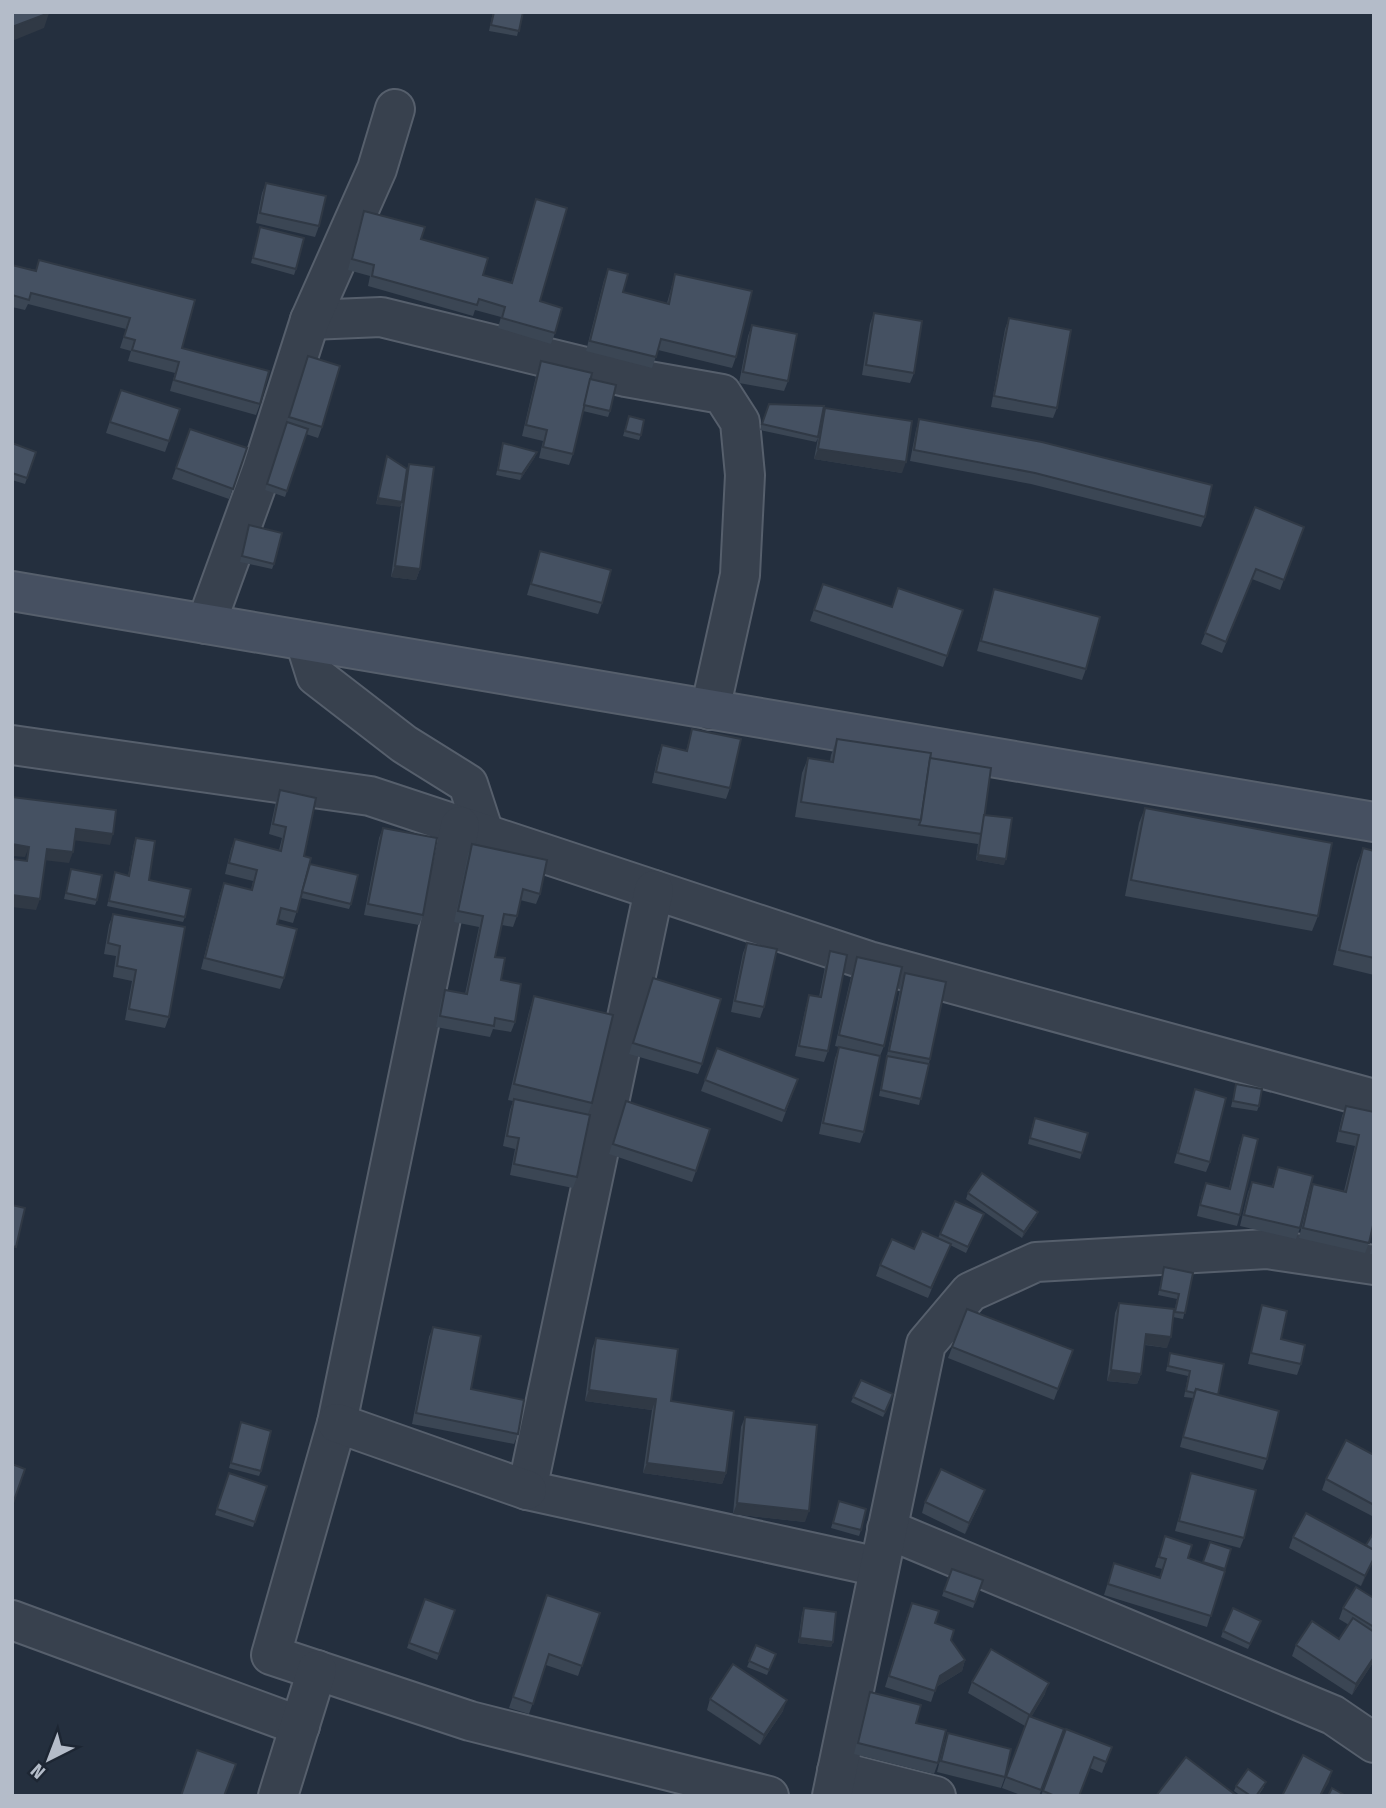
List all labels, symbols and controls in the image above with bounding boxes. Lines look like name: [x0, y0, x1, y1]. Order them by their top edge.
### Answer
north arrow: [14, 1724, 84, 1794]
text: N: [26, 1759, 50, 1784]

